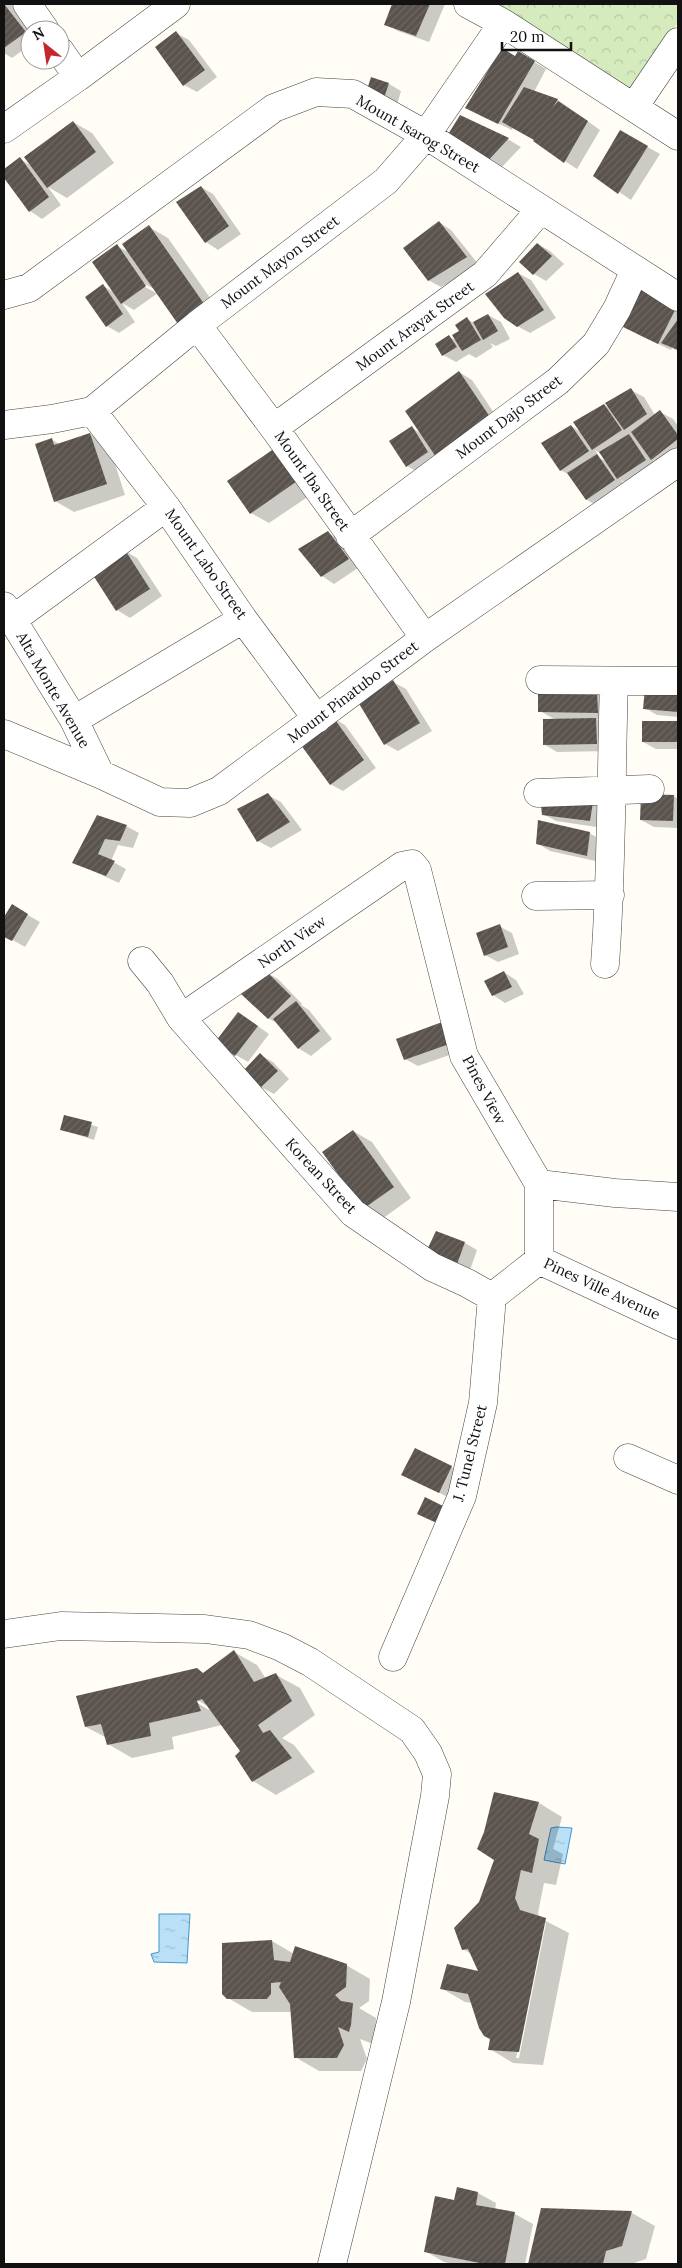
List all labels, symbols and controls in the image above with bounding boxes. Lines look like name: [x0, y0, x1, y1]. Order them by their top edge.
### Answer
north arrow: [20, 20, 70, 70]
scale bar: [502, 20, 571, 52]
text: N: [29, 23, 48, 44]
text: 20 m: [510, 27, 545, 46]
street label: Mount Isarog Street: [353, 90, 484, 177]
street label: Mount Mayon Street: [217, 211, 343, 312]
street label: Mount Arayat Street: [352, 276, 478, 375]
street label: Mount Dajo Street: [452, 370, 566, 463]
street label: Mount Iba Street: [271, 427, 354, 535]
street label: Mount Labo Street: [161, 505, 252, 623]
street label: Alta Monte Avenue: [12, 627, 94, 751]
street label: Mount Pinatubo Street: [284, 636, 422, 747]
street label: North View: [254, 911, 330, 972]
street label: Pines View: [458, 1052, 511, 1127]
street label: Korean Street: [281, 1134, 361, 1218]
street label: Pines Ville Avenue: [541, 1253, 663, 1324]
street label: J. Tunel Street: [448, 1402, 491, 1504]

